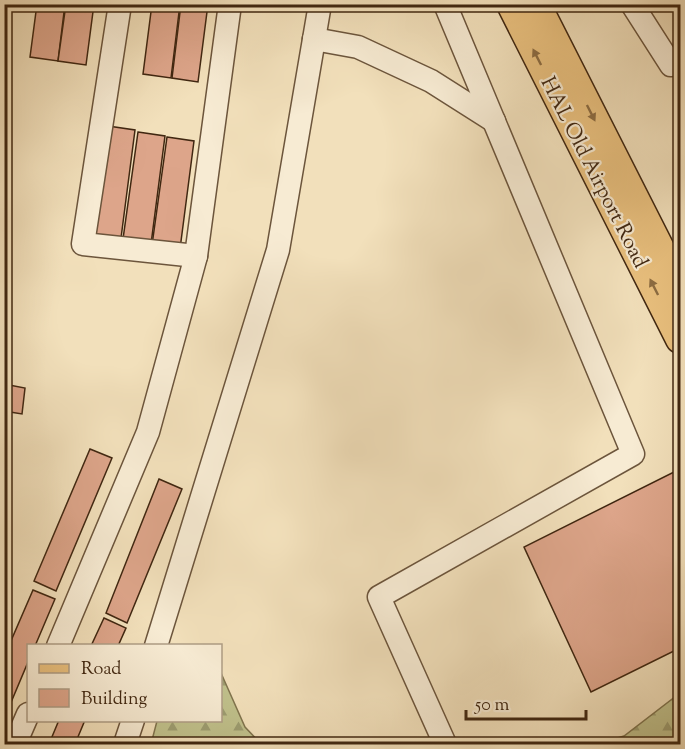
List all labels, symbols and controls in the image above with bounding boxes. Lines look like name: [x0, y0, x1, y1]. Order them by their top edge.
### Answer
one-way arrow: [533, 48, 543, 66]
street label: HAL Old Airport Road: [532, 72, 655, 274]
one-way arrow: [586, 104, 595, 121]
one-way arrow: [649, 279, 658, 296]
legend: [27, 644, 222, 722]
text: Road: [81, 657, 121, 683]
scale bar: [466, 683, 586, 721]
text: Building: [81, 687, 147, 713]
text: 50 m: [474, 693, 510, 719]

